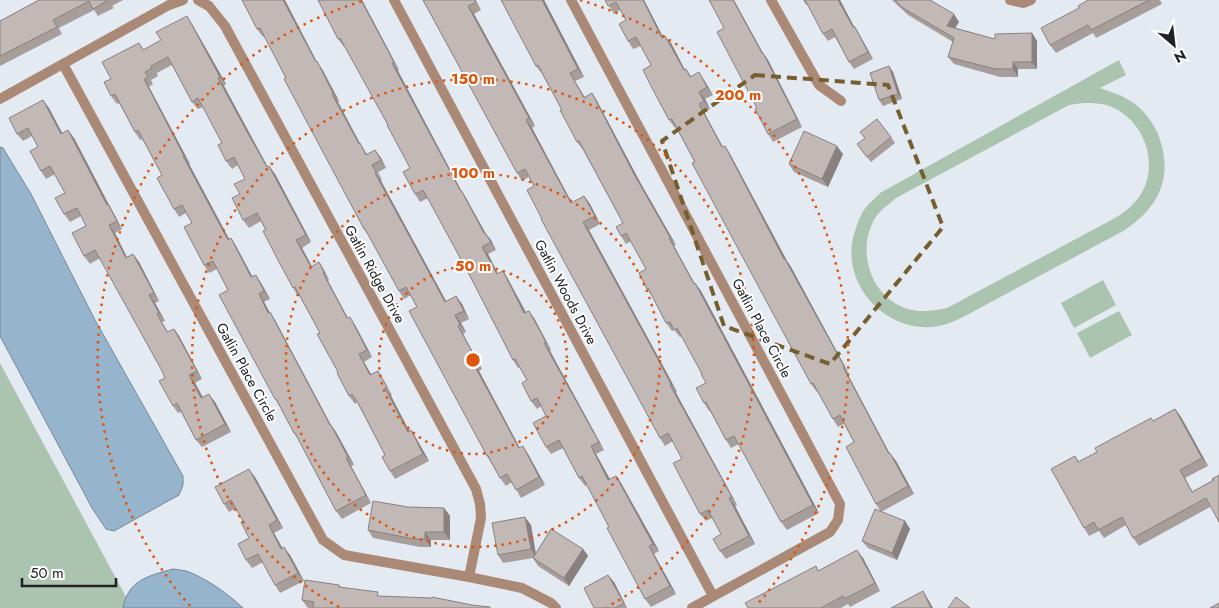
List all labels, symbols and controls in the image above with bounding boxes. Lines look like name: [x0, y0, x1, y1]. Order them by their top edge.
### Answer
north arrow: [1149, 20, 1199, 70]
text: N: [1170, 45, 1190, 68]
text: 150 m: [451, 68, 495, 90]
text: 200 m: [715, 84, 761, 106]
text: 100 m: [451, 162, 495, 184]
street label: Gatlin Ridge Drive: [340, 221, 410, 327]
street label: Gatlin Woods Drive: [530, 236, 602, 348]
text: 50 m: [455, 255, 491, 277]
street label: Gatlin Place Circle: [727, 275, 797, 381]
street label: Gatlin Place Circle: [212, 319, 282, 425]
centre of rings: [464, 351, 482, 369]
scale bar: [22, 556, 116, 588]
text: 50 m: [30, 562, 64, 584]

